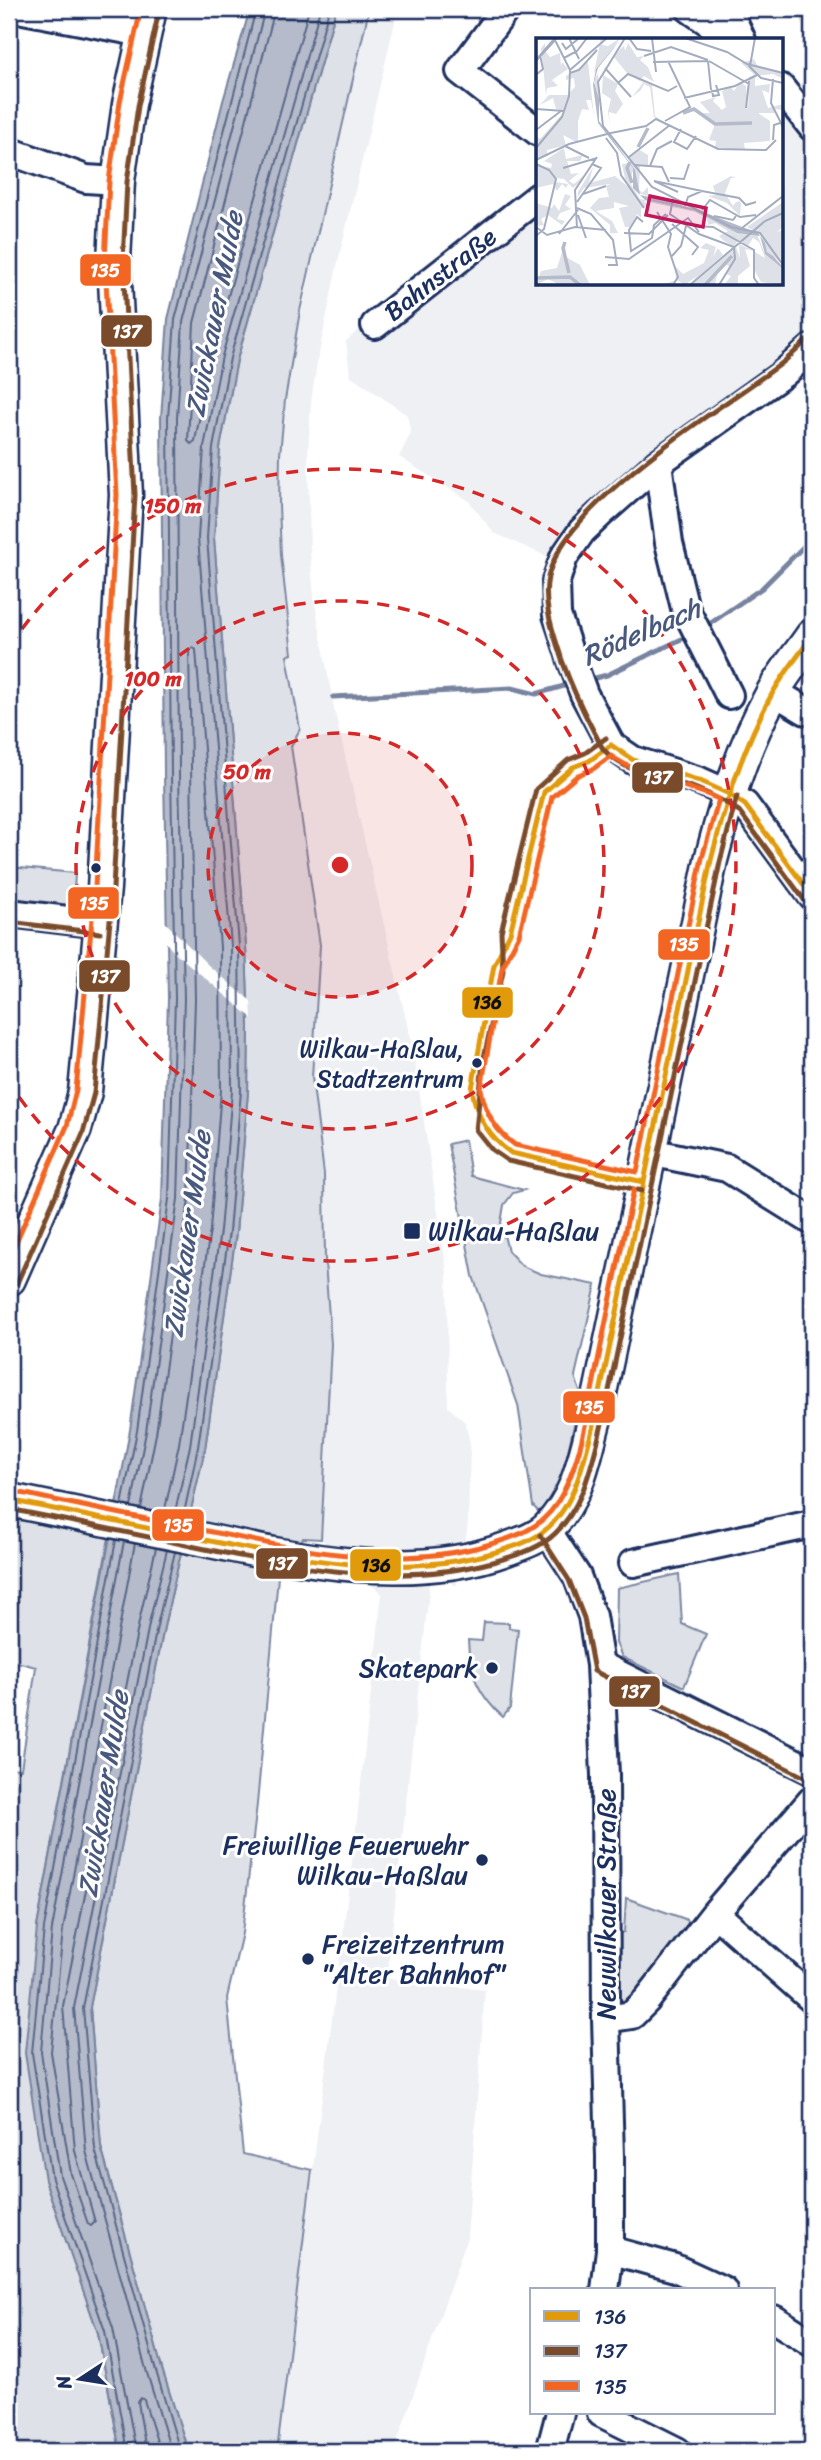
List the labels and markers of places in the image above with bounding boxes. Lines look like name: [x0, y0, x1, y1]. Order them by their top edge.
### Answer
centre of rings: [328, 853, 352, 877]
unlabelled marker: [89, 861, 103, 875]
place label: Wilkau-Haßlau, Stadtzentrum: [299, 1028, 464, 1100]
marker: Wilkau-Haßlau, Stadtzentrum: [470, 1056, 484, 1070]
place label: Wilkau-Haßlau: [428, 1208, 599, 1254]
marker: Wilkau-Haßlau: [402, 1221, 422, 1241]
place label: Skatepark: [359, 1645, 478, 1691]
marker: Skatepark: [484, 1660, 500, 1676]
place label: Freiwillige Feuerwehr Wilkau-Haßlau: [223, 1822, 469, 1898]
marker: Freiwillige Feuerwehr Wilkau-Haßlau: [474, 1852, 490, 1868]
place label: Freizeitzentrum "Alter Bahnhof": [322, 1921, 507, 1997]
marker: Freizeitzentrum "Alter Bahnhof": [300, 1951, 316, 1967]

